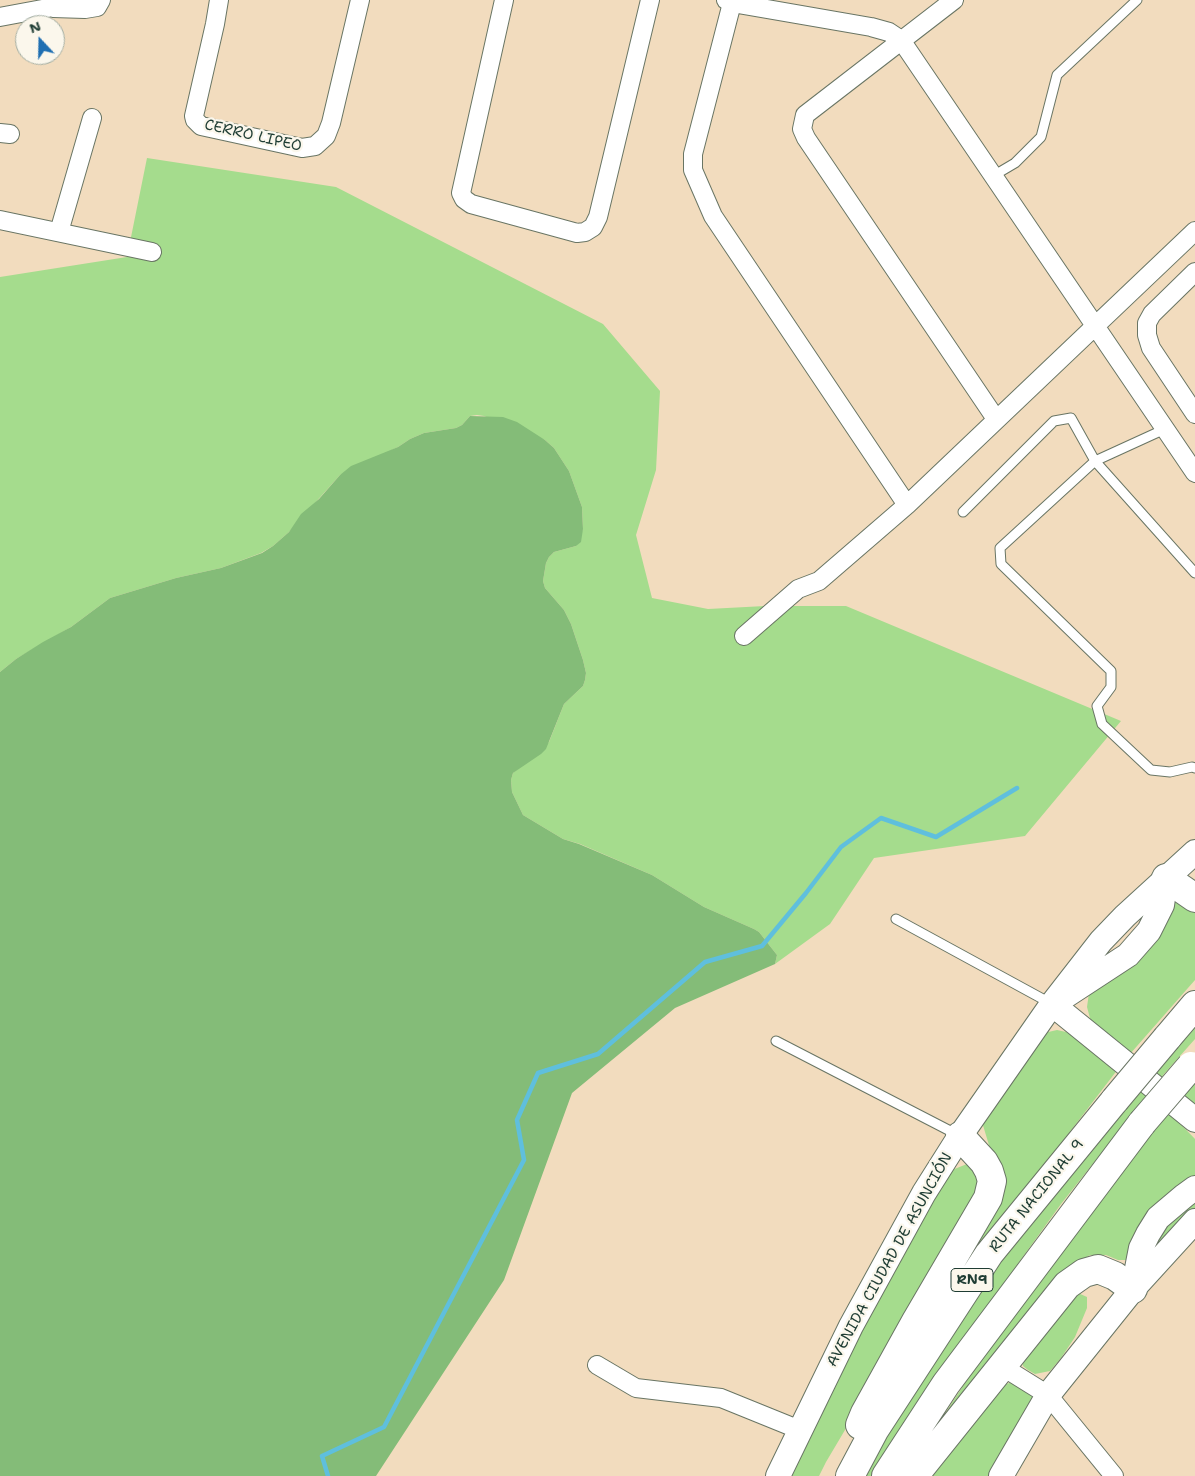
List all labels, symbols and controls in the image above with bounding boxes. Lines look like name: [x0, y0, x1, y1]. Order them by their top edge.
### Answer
north arrow: [15, 15, 65, 65]
text: N: [27, 17, 43, 37]
street label: CERRO LIPEO: [203, 116, 303, 156]
street label: RUTA NACIONAL 9: [986, 1136, 1088, 1256]
street label: AVENIDA CIUDAD DE ASUNCIÓN: [823, 1150, 957, 1370]
road number: RN9: [951, 1268, 993, 1292]

